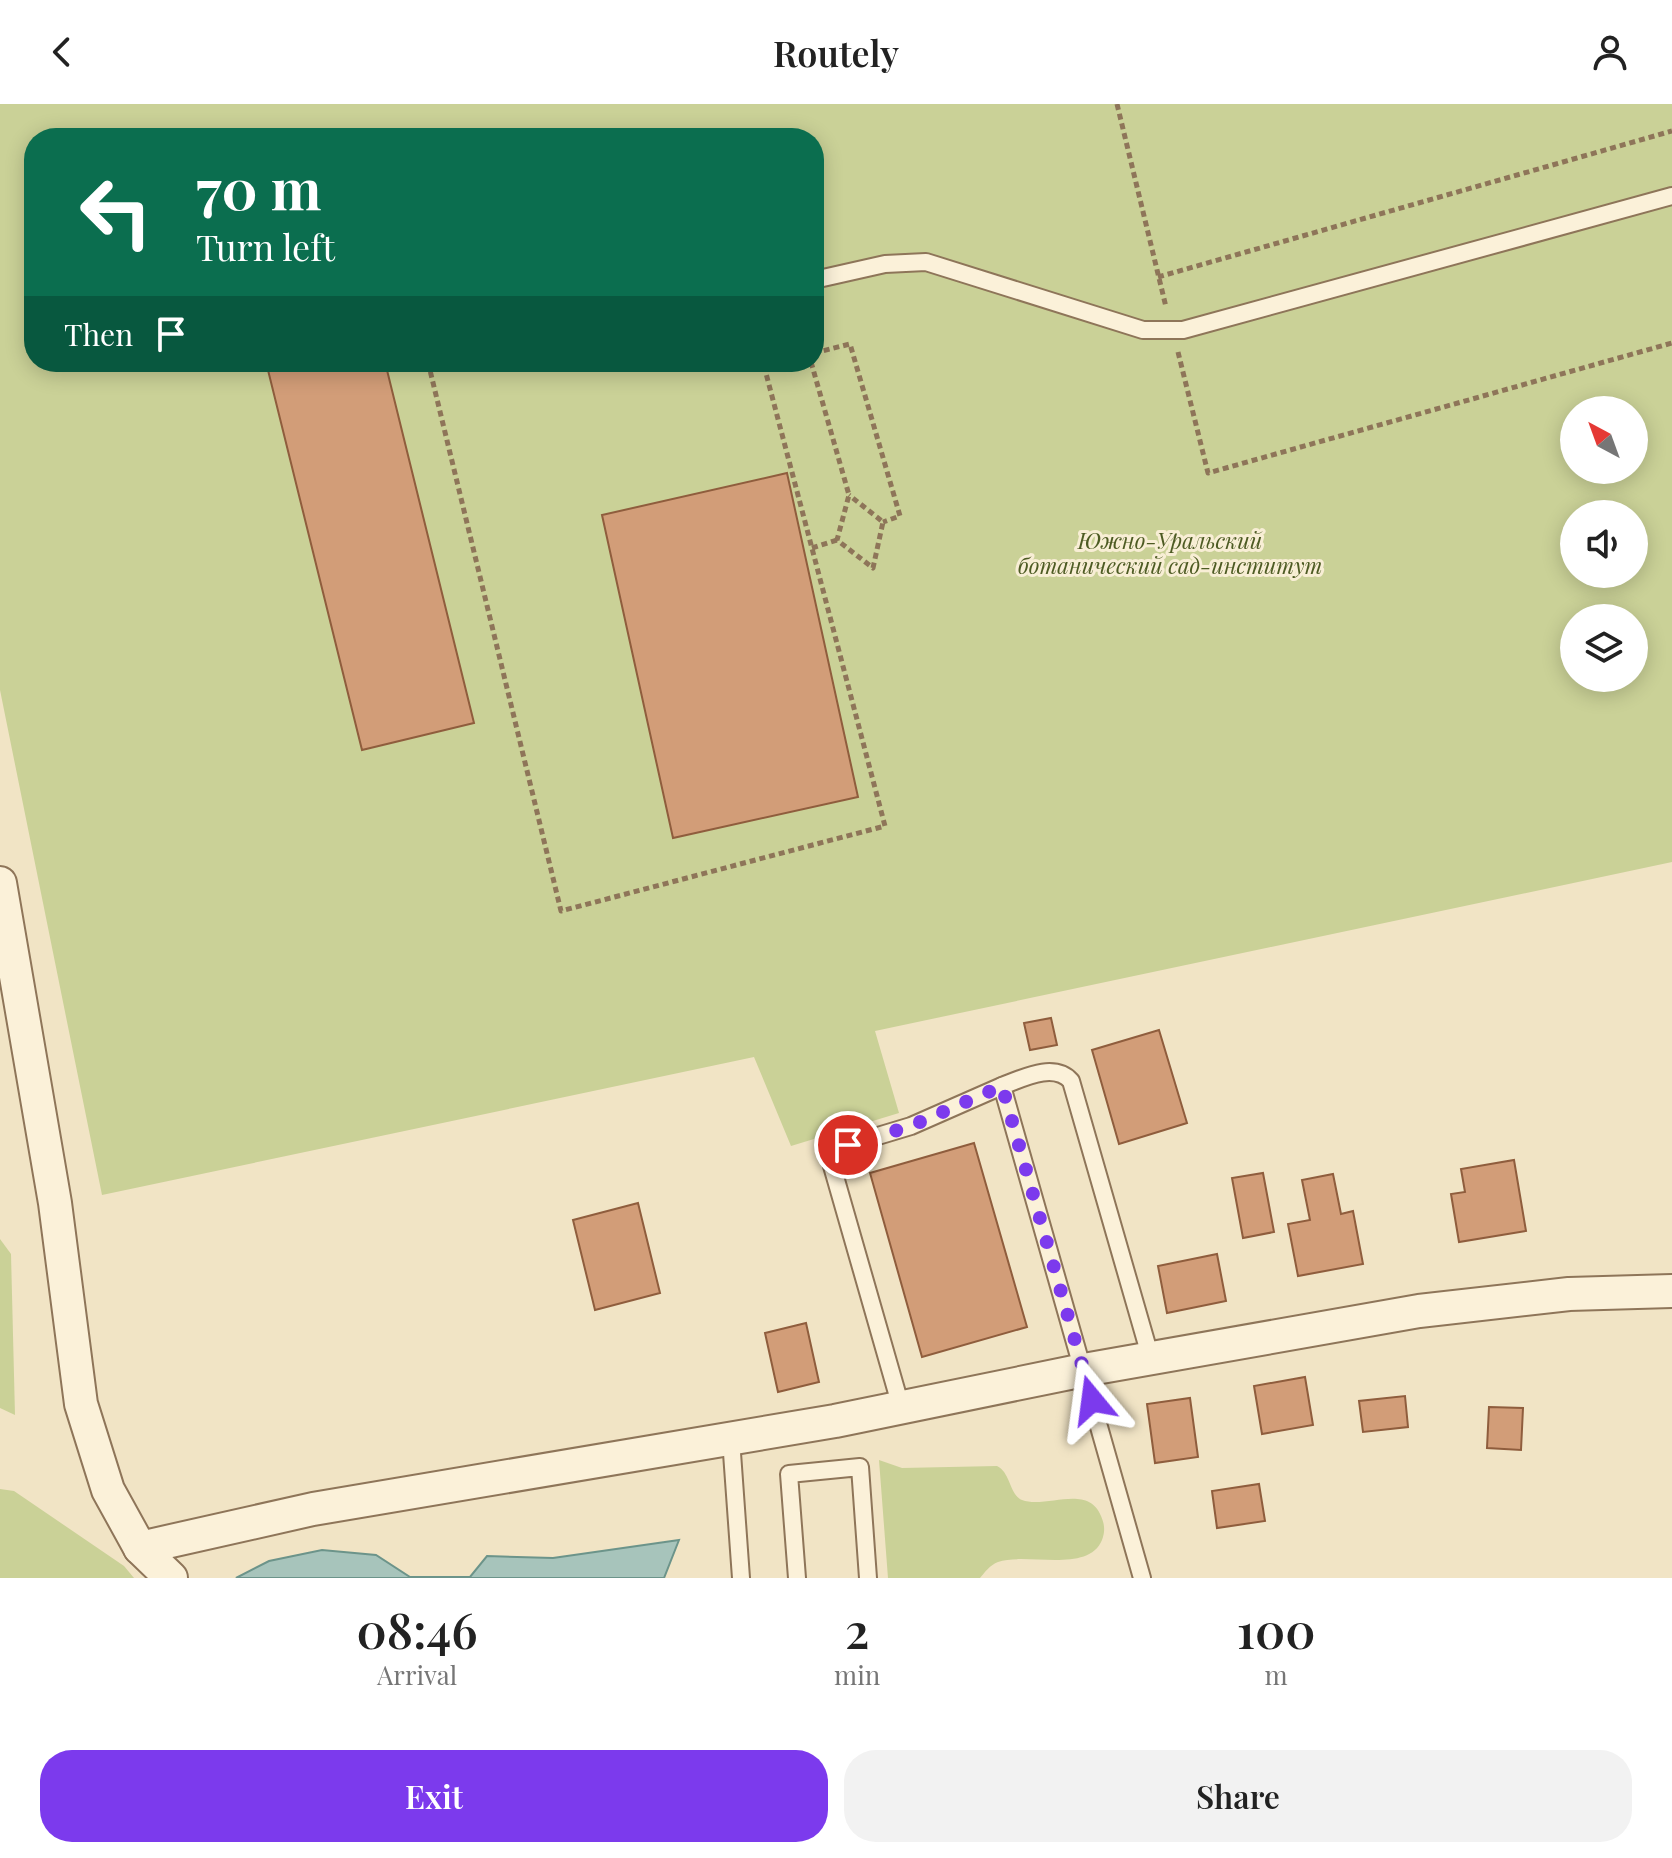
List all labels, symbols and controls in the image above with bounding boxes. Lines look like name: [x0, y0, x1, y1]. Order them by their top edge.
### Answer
text: Routely: [773, 28, 899, 76]
icon: back: [40, 30, 84, 74]
icon: person: [1588, 30, 1632, 74]
text: 70 m: [196, 150, 321, 225]
icon: left: [64, 160, 168, 264]
text: Turn left: [196, 222, 335, 270]
icon: arrive: [149, 312, 193, 356]
text: Then: [64, 314, 133, 354]
north arrow: [1560, 396, 1648, 484]
map controls: [1560, 396, 1648, 692]
button: sound: [1560, 500, 1648, 588]
park label: Южно-Уральский ботанический сад-институт: [1018, 525, 1322, 580]
button: layers: [1560, 604, 1648, 692]
pin: [814, 1111, 882, 1179]
icon: arrive: [826, 1123, 870, 1167]
position arrow: [1050, 1358, 1134, 1442]
text: 08:46: [357, 1597, 478, 1661]
text: 2: [845, 1597, 869, 1661]
text: 100: [1237, 1597, 1315, 1661]
text: Arrival: [377, 1657, 457, 1692]
text: min: [834, 1657, 880, 1692]
text: m: [1265, 1657, 1288, 1692]
button: Exit: [40, 1750, 828, 1842]
button: Share: [844, 1750, 1632, 1842]

